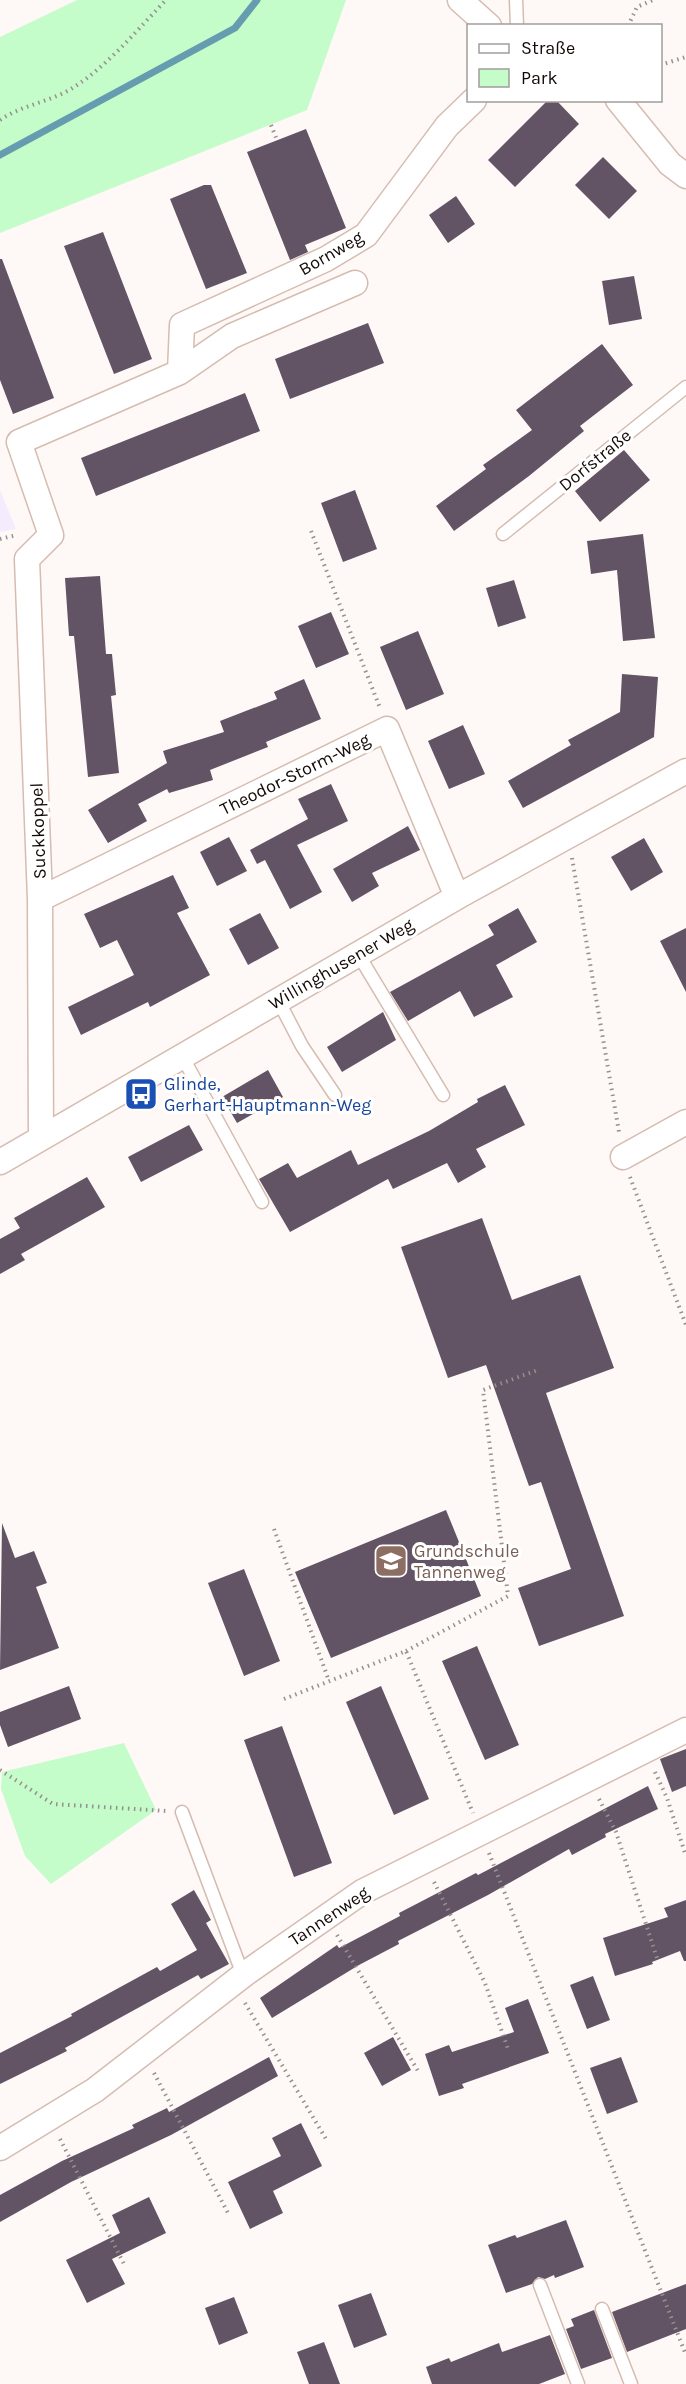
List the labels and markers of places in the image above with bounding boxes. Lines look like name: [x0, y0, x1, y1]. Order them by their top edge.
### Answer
place label: Glinde, Gerhart-Hauptmann-Weg: [164, 1073, 371, 1116]
bus stop icon: Glinde, Gerhart-Hauptmann-Weg: [123, 1076, 159, 1112]
place label: Grundschule Tannenweg: [414, 1540, 519, 1583]
school or university icon: Grundschule Tannenweg: [373, 1543, 409, 1579]

